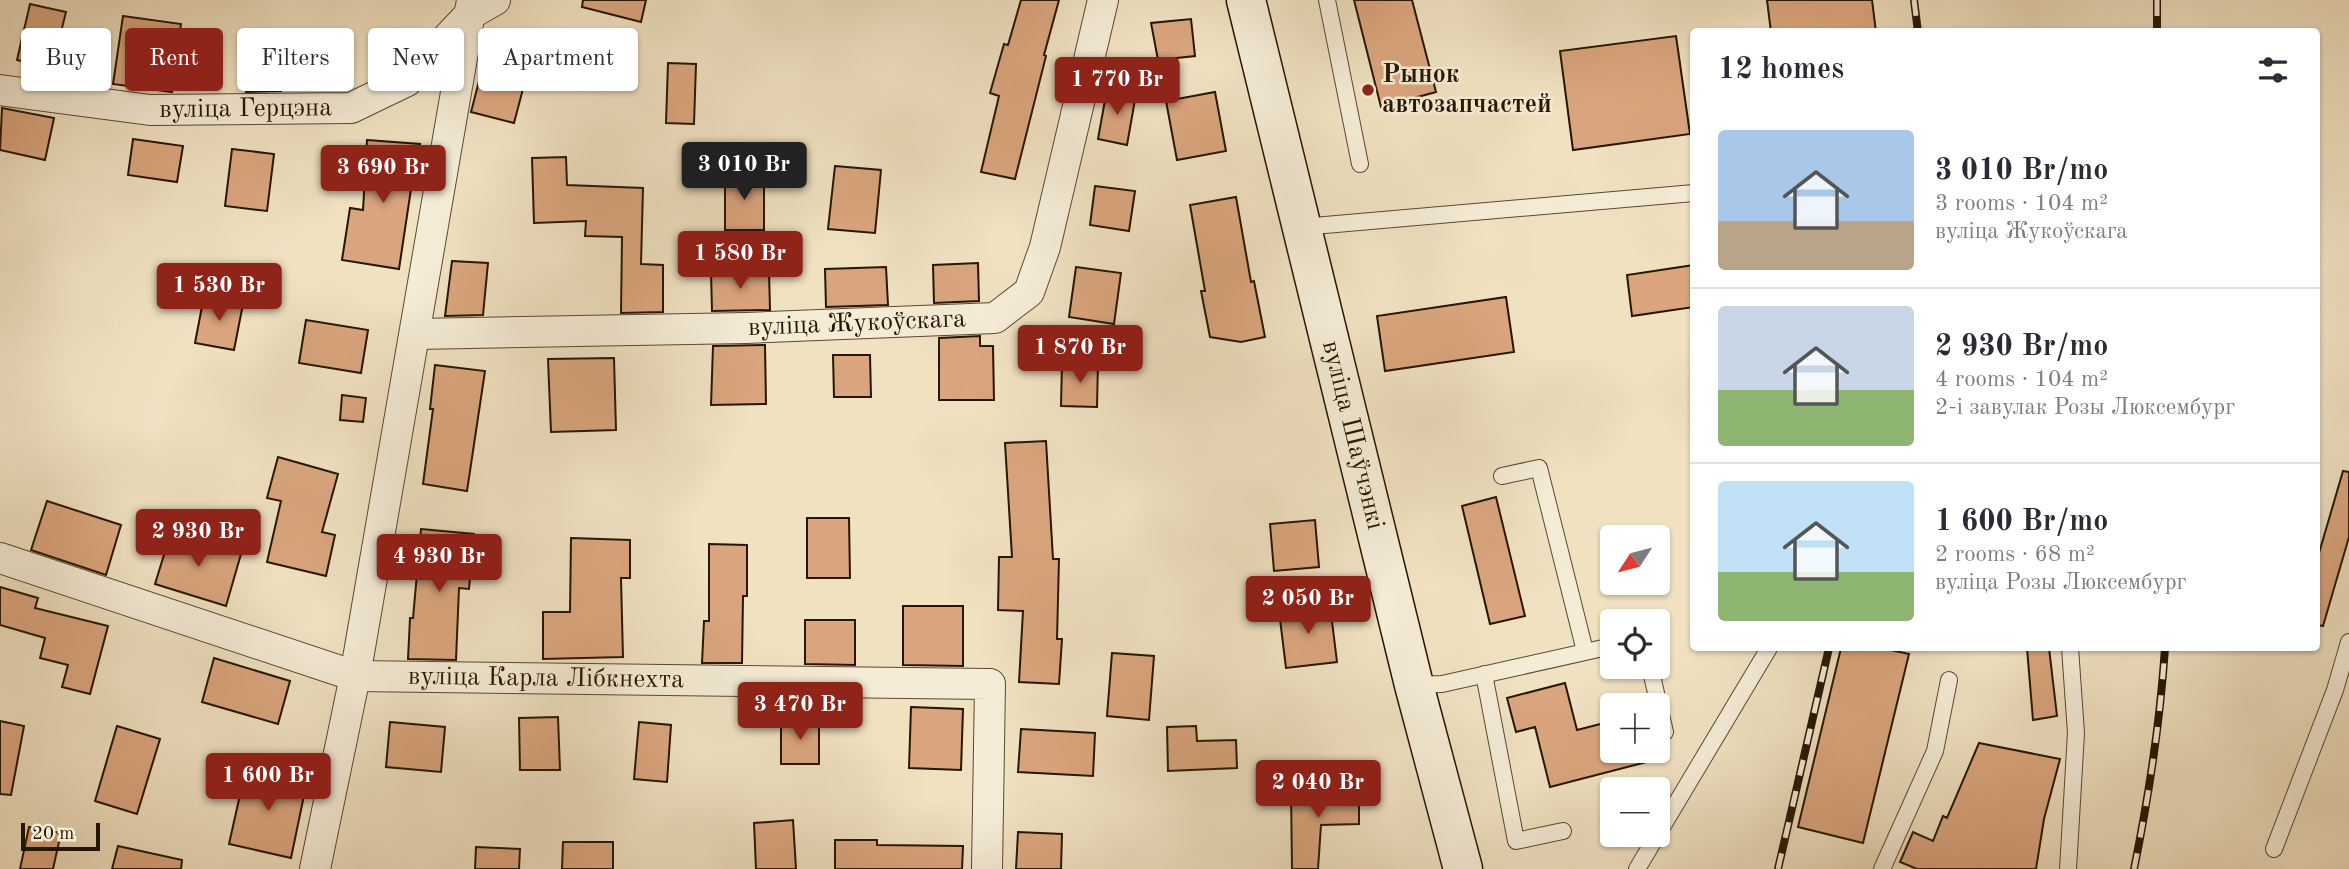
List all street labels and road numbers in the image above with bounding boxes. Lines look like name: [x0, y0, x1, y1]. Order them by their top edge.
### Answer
street label: вуліца Герцэна: [159, 95, 332, 123]
street label: вуліца Жукоўскага: [747, 306, 966, 341]
street label: вуліца Шаўчэнкі: [1317, 338, 1388, 532]
street label: вуліца Карла Лібкнехта: [408, 664, 684, 693]

